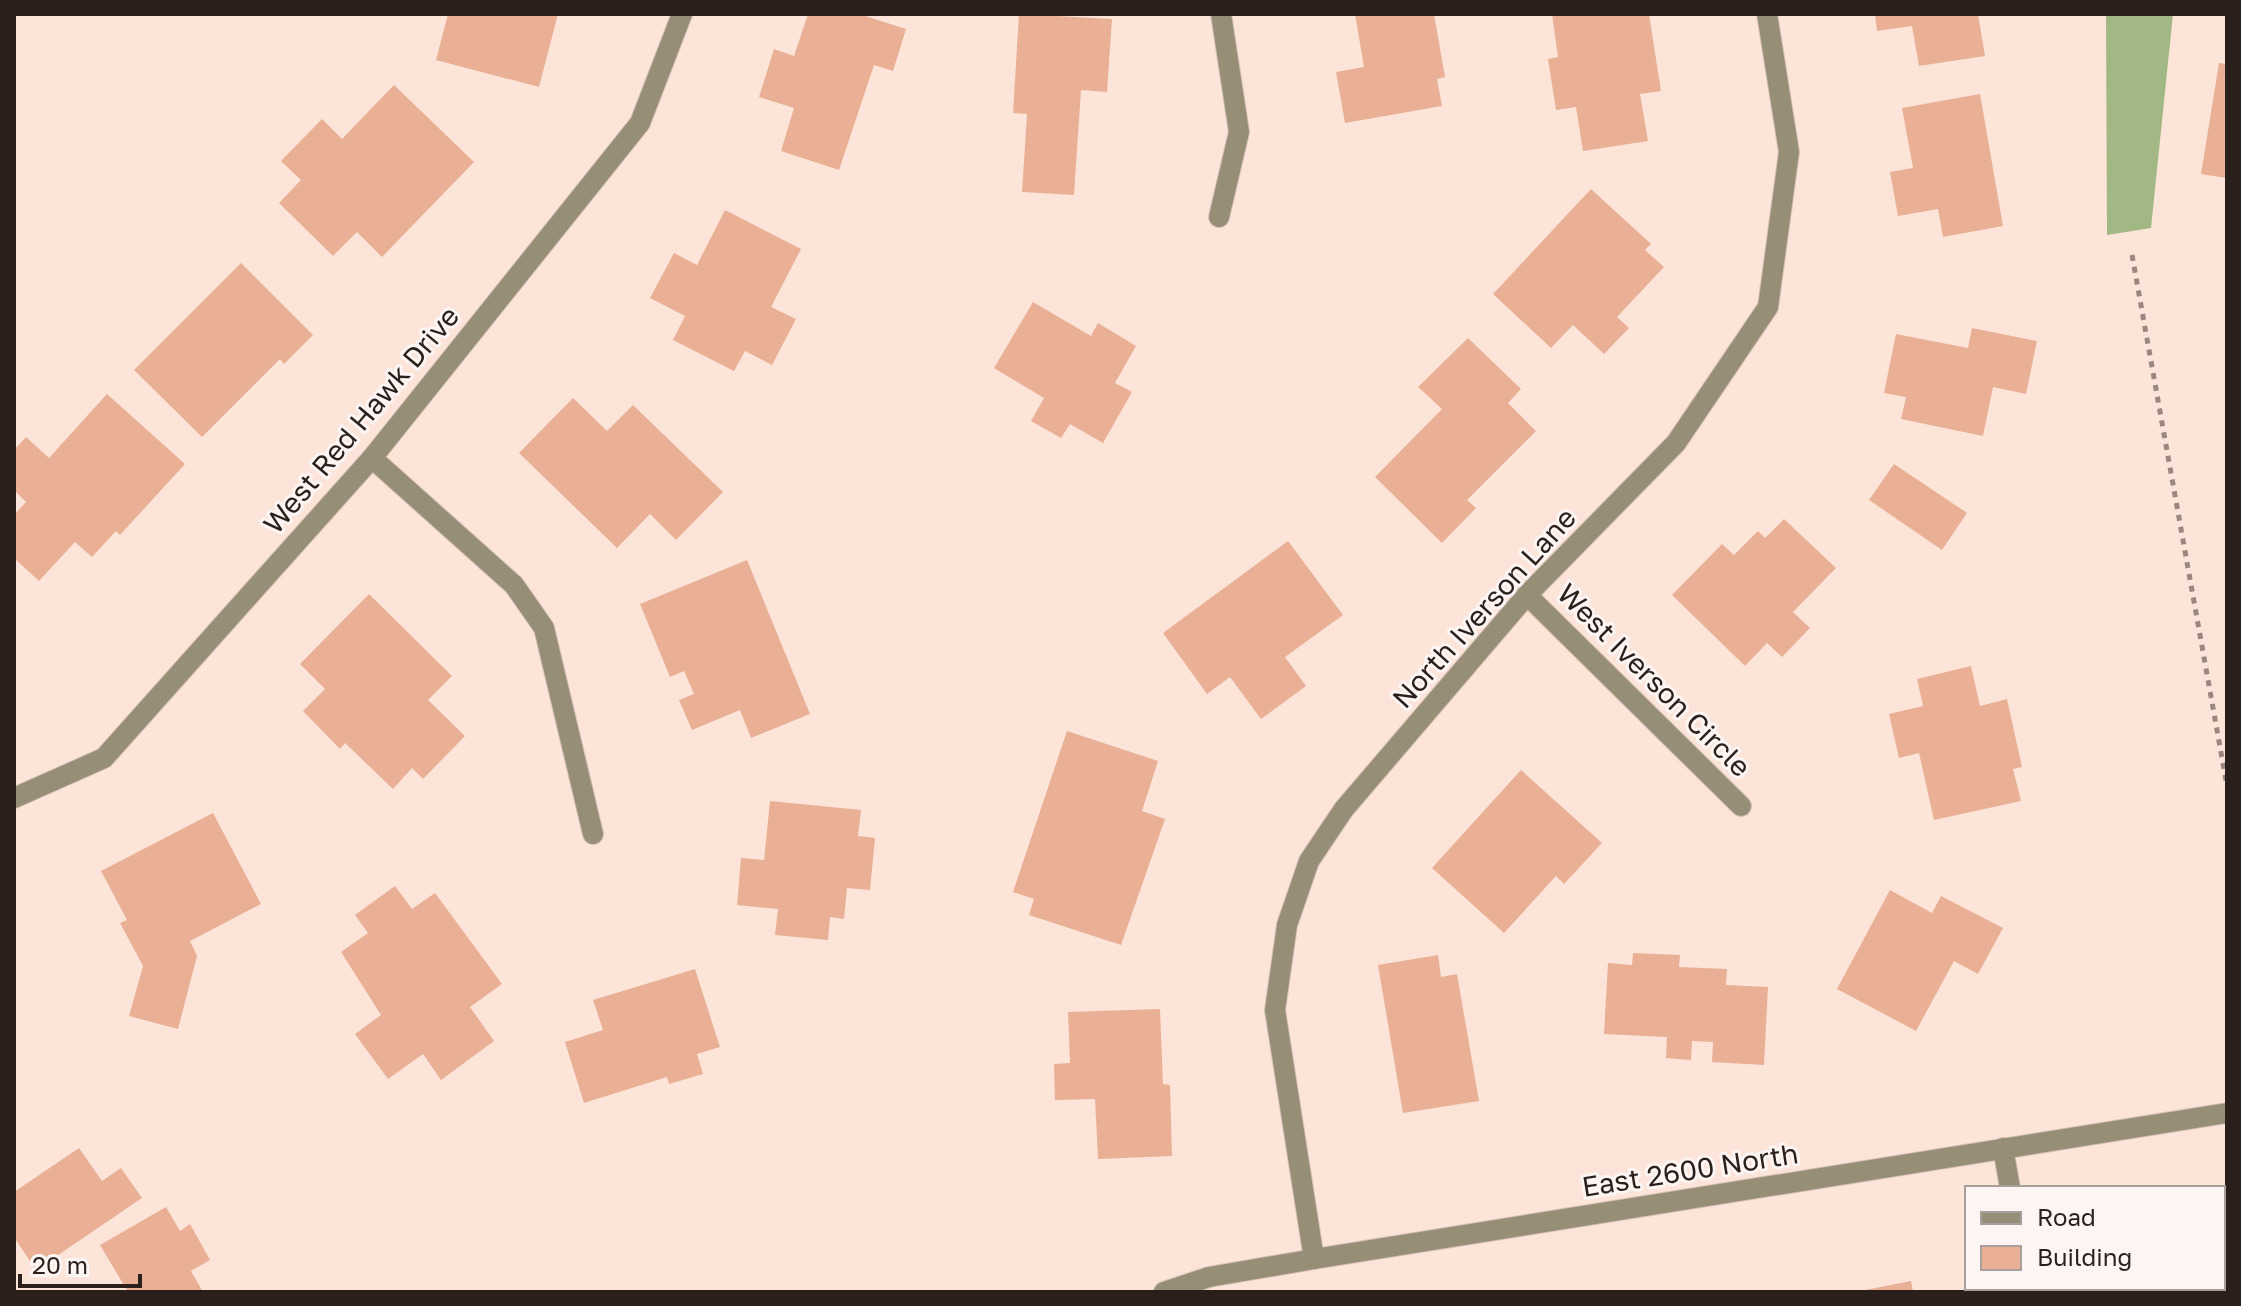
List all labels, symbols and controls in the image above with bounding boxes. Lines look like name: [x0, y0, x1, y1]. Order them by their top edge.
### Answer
street label: West Red Hawk Drive: [256, 300, 465, 540]
street label: North Iverson Lane: [1385, 501, 1582, 714]
street label: West Iverson Circle: [1551, 576, 1758, 783]
street label: East 2600 North: [1579, 1136, 1800, 1203]
legend: [1965, 1186, 2225, 1290]
text: Road: [2037, 1202, 2096, 1231]
scale bar: [20, 1238, 140, 1288]
text: Building: [2037, 1242, 2132, 1271]
text: 20 m: [32, 1250, 88, 1279]

